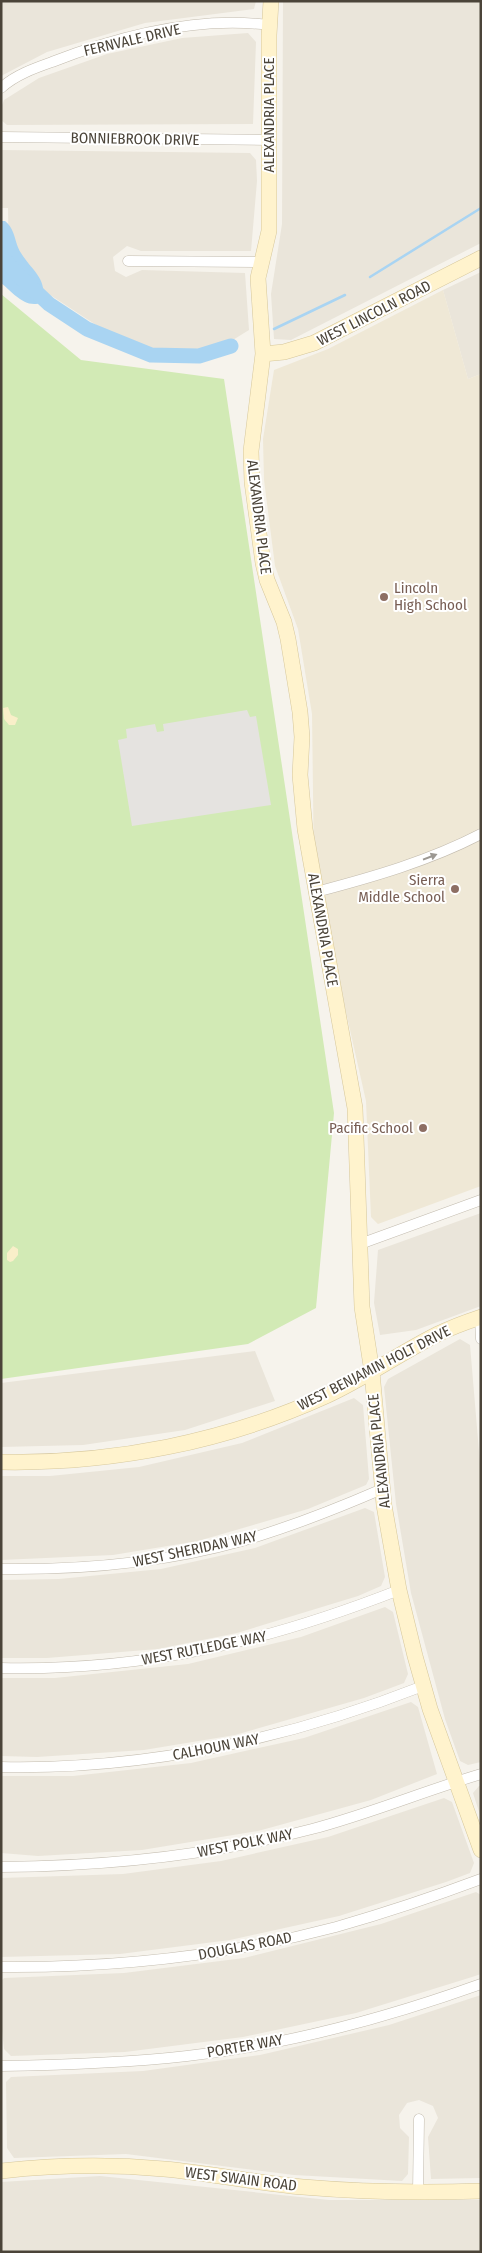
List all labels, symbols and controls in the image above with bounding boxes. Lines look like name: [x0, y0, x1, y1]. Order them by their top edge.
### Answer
street label: FERNVALE DRIVE: [82, 20, 182, 60]
street label: ALEXANDRIA PLACE: [260, 57, 278, 173]
street label: BONNIEBROOK DRIVE: [70, 129, 200, 149]
street label: WEST LINCOLN ROAD: [314, 277, 434, 349]
street label: ALEXANDRIA PLACE: [243, 459, 275, 575]
place label: Lincoln High School: [394, 579, 467, 614]
marker: Lincoln High School: [378, 591, 390, 603]
one-way arrow: [423, 853, 438, 861]
place label: Sierra Middle School: [358, 871, 445, 906]
street label: ALEXANDRIA PLACE: [304, 872, 342, 988]
marker: Sierra Middle School: [449, 883, 461, 895]
place label: Pacific School: [329, 1119, 413, 1137]
marker: Pacific School: [417, 1122, 429, 1134]
street label: WEST BENJAMIN HOLT DRIVE: [295, 1322, 453, 1414]
street label: ALEXANDRIA PLACE: [364, 1393, 394, 1509]
street label: WEST SHERIDAN WAY: [131, 1527, 259, 1571]
street label: WEST RUTLEDGE WAY: [140, 1627, 269, 1669]
street label: CALHOUN WAY: [171, 1730, 261, 1764]
street label: WEST POLK WAY: [196, 1825, 295, 1861]
street label: DOUGLAS ROAD: [197, 1928, 293, 1964]
street label: PORTER WAY: [206, 2030, 285, 2062]
street label: WEST SWAIN ROAD: [184, 2163, 298, 2195]

